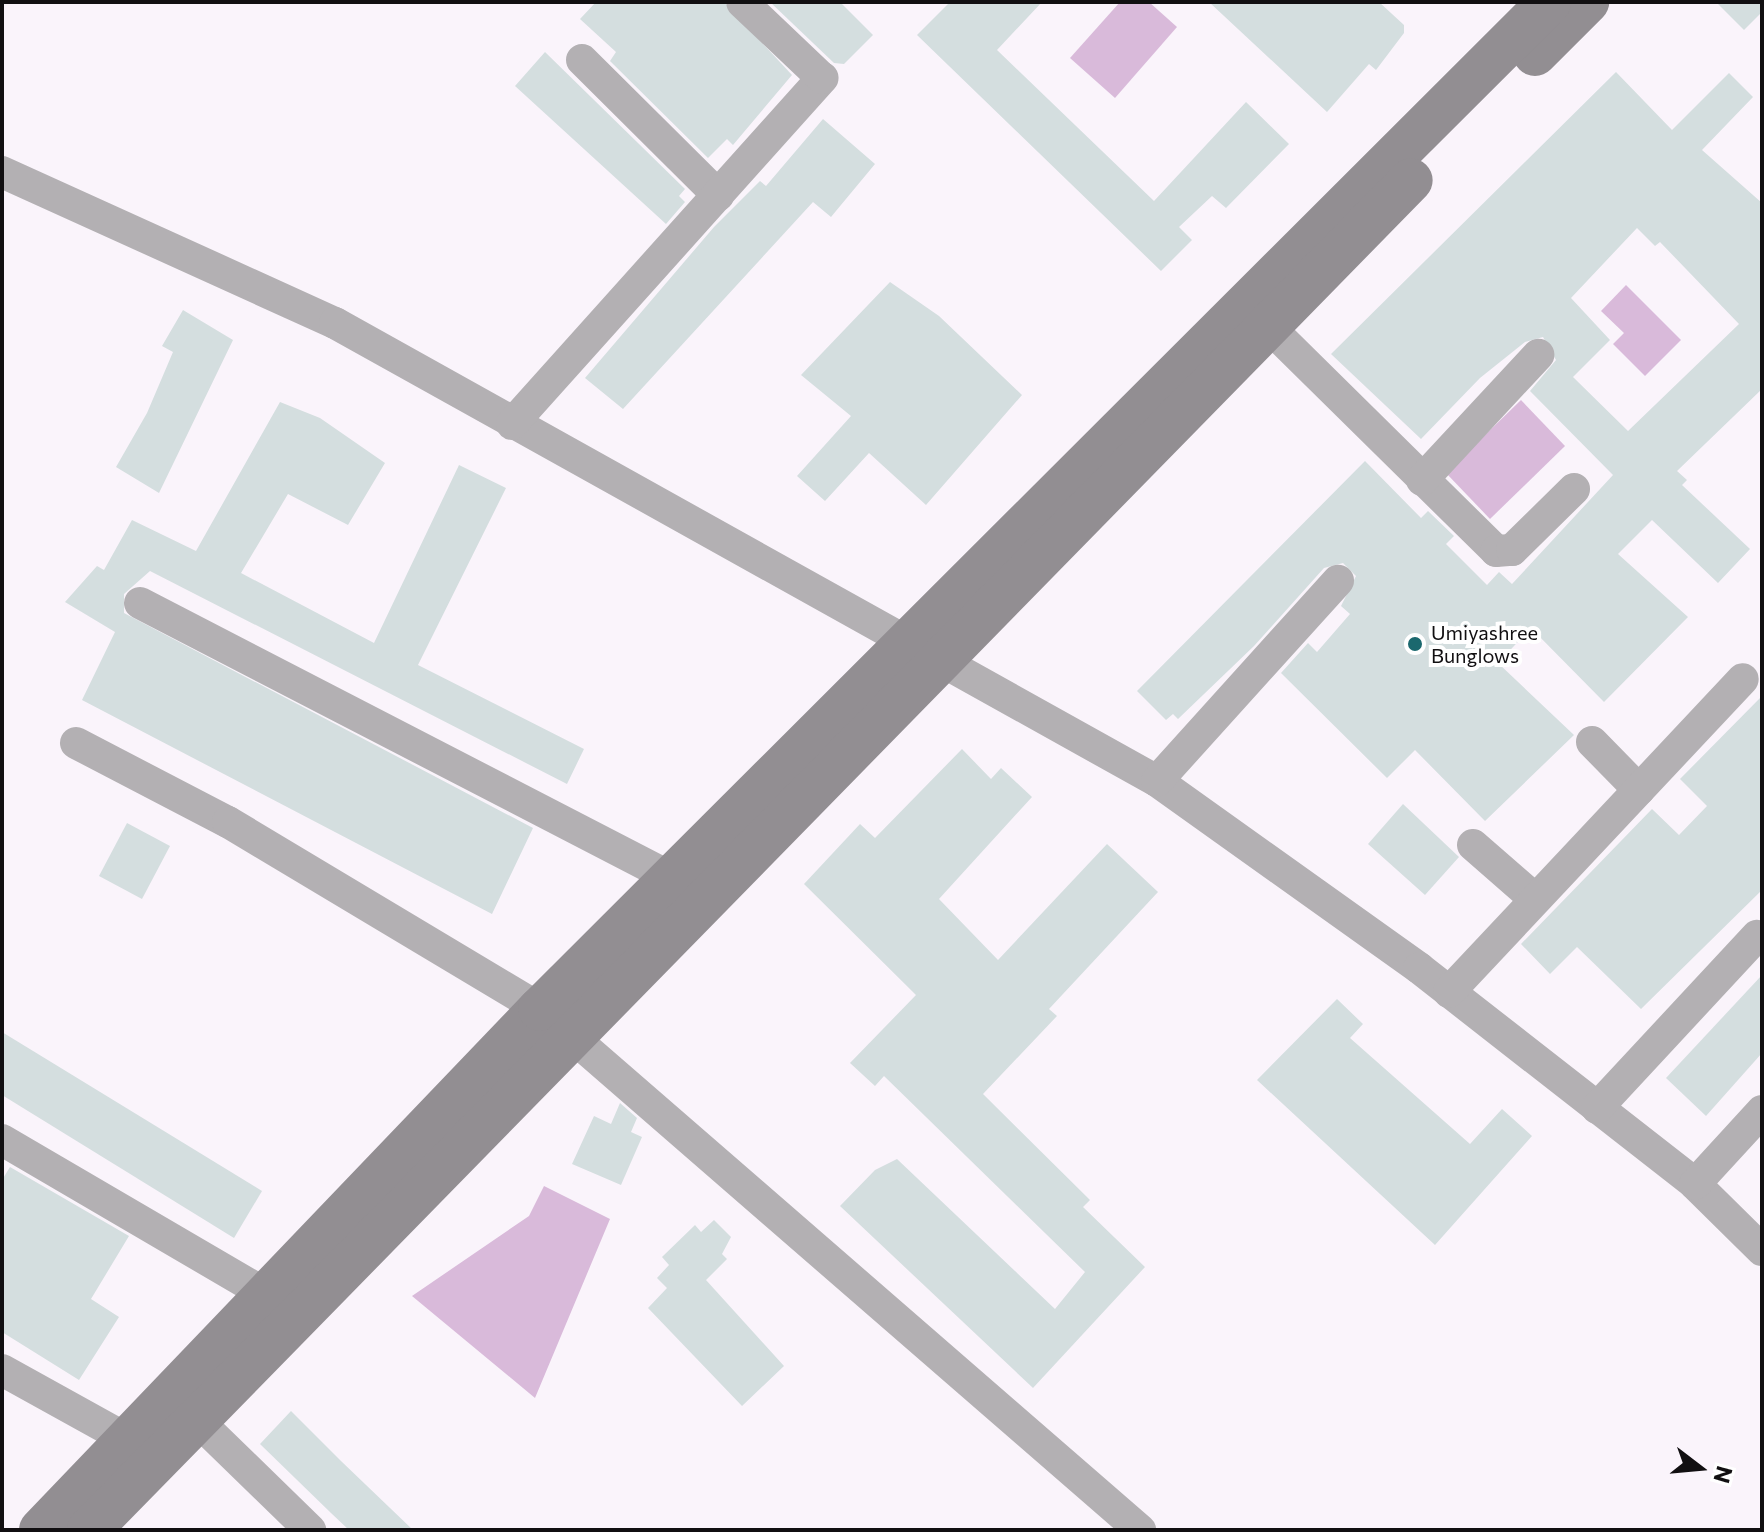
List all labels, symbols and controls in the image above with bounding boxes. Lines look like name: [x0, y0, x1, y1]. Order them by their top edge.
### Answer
place label: Umiyashree Bunglows: [1431, 620, 1538, 667]
marker: Umiyashree Bunglows: [1406, 635, 1424, 653]
north arrow: [1660, 1428, 1740, 1508]
text: N: [1708, 1463, 1739, 1486]

